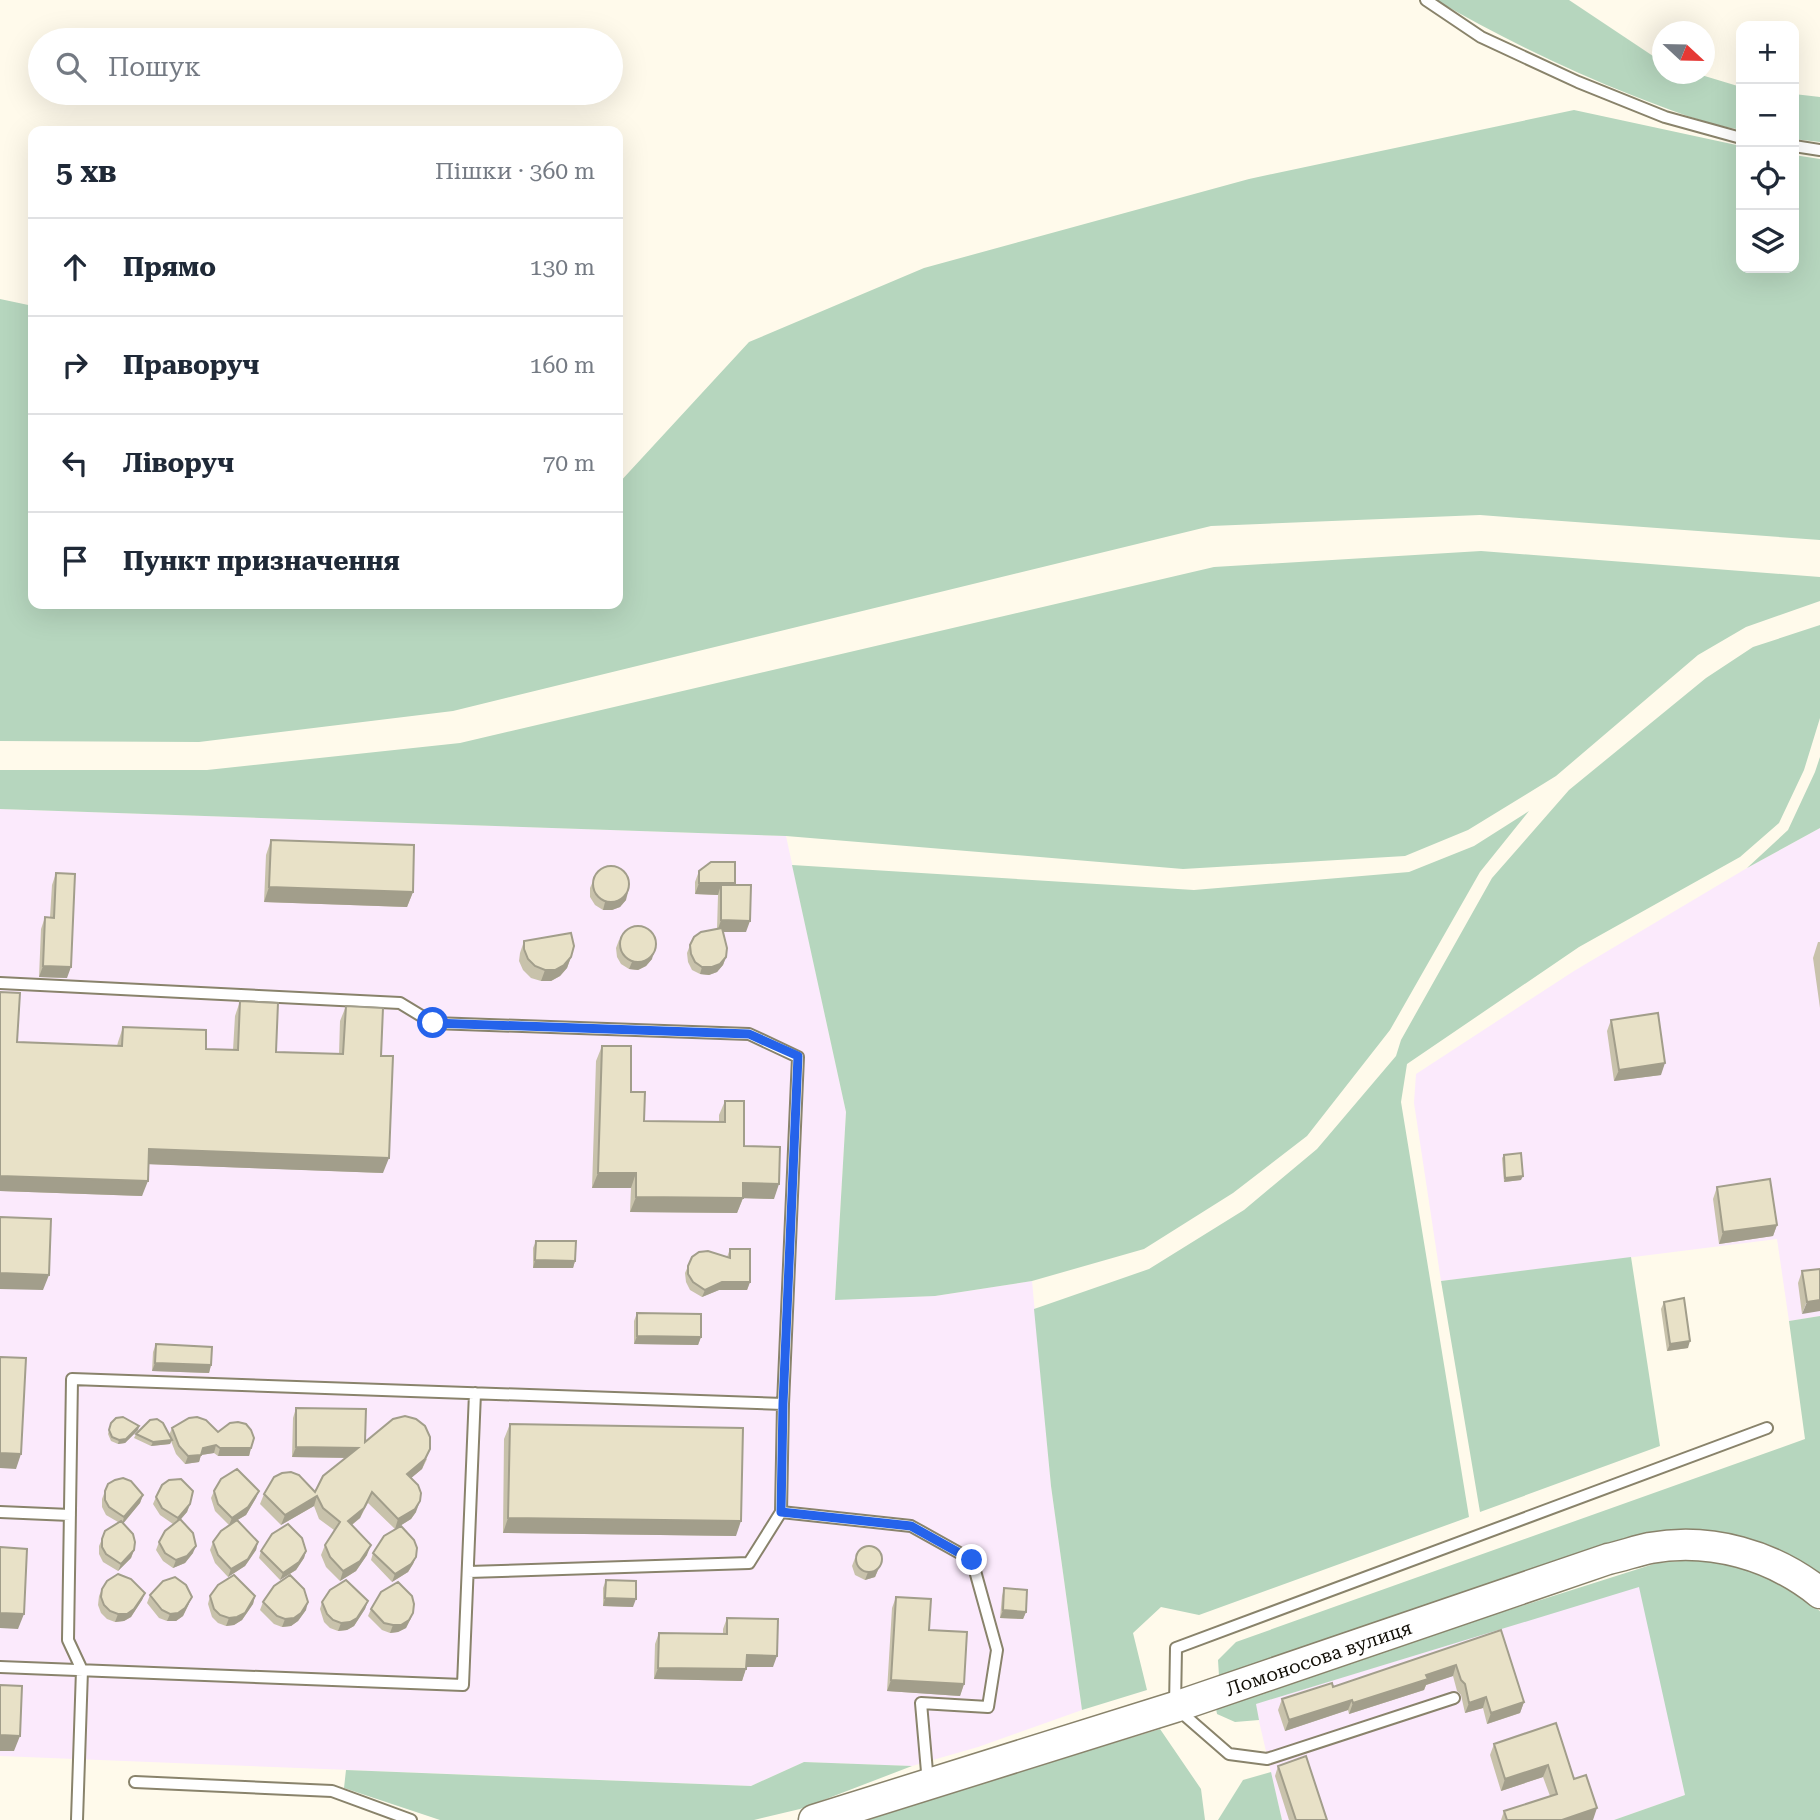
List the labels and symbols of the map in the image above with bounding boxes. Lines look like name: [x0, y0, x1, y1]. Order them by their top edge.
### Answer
north arrow: [1652, 21, 1715, 84]
route start: [417, 1007, 448, 1038]
route end: [956, 1544, 987, 1575]
street label: Ломоносова вулиця: [1223, 1616, 1415, 1701]

